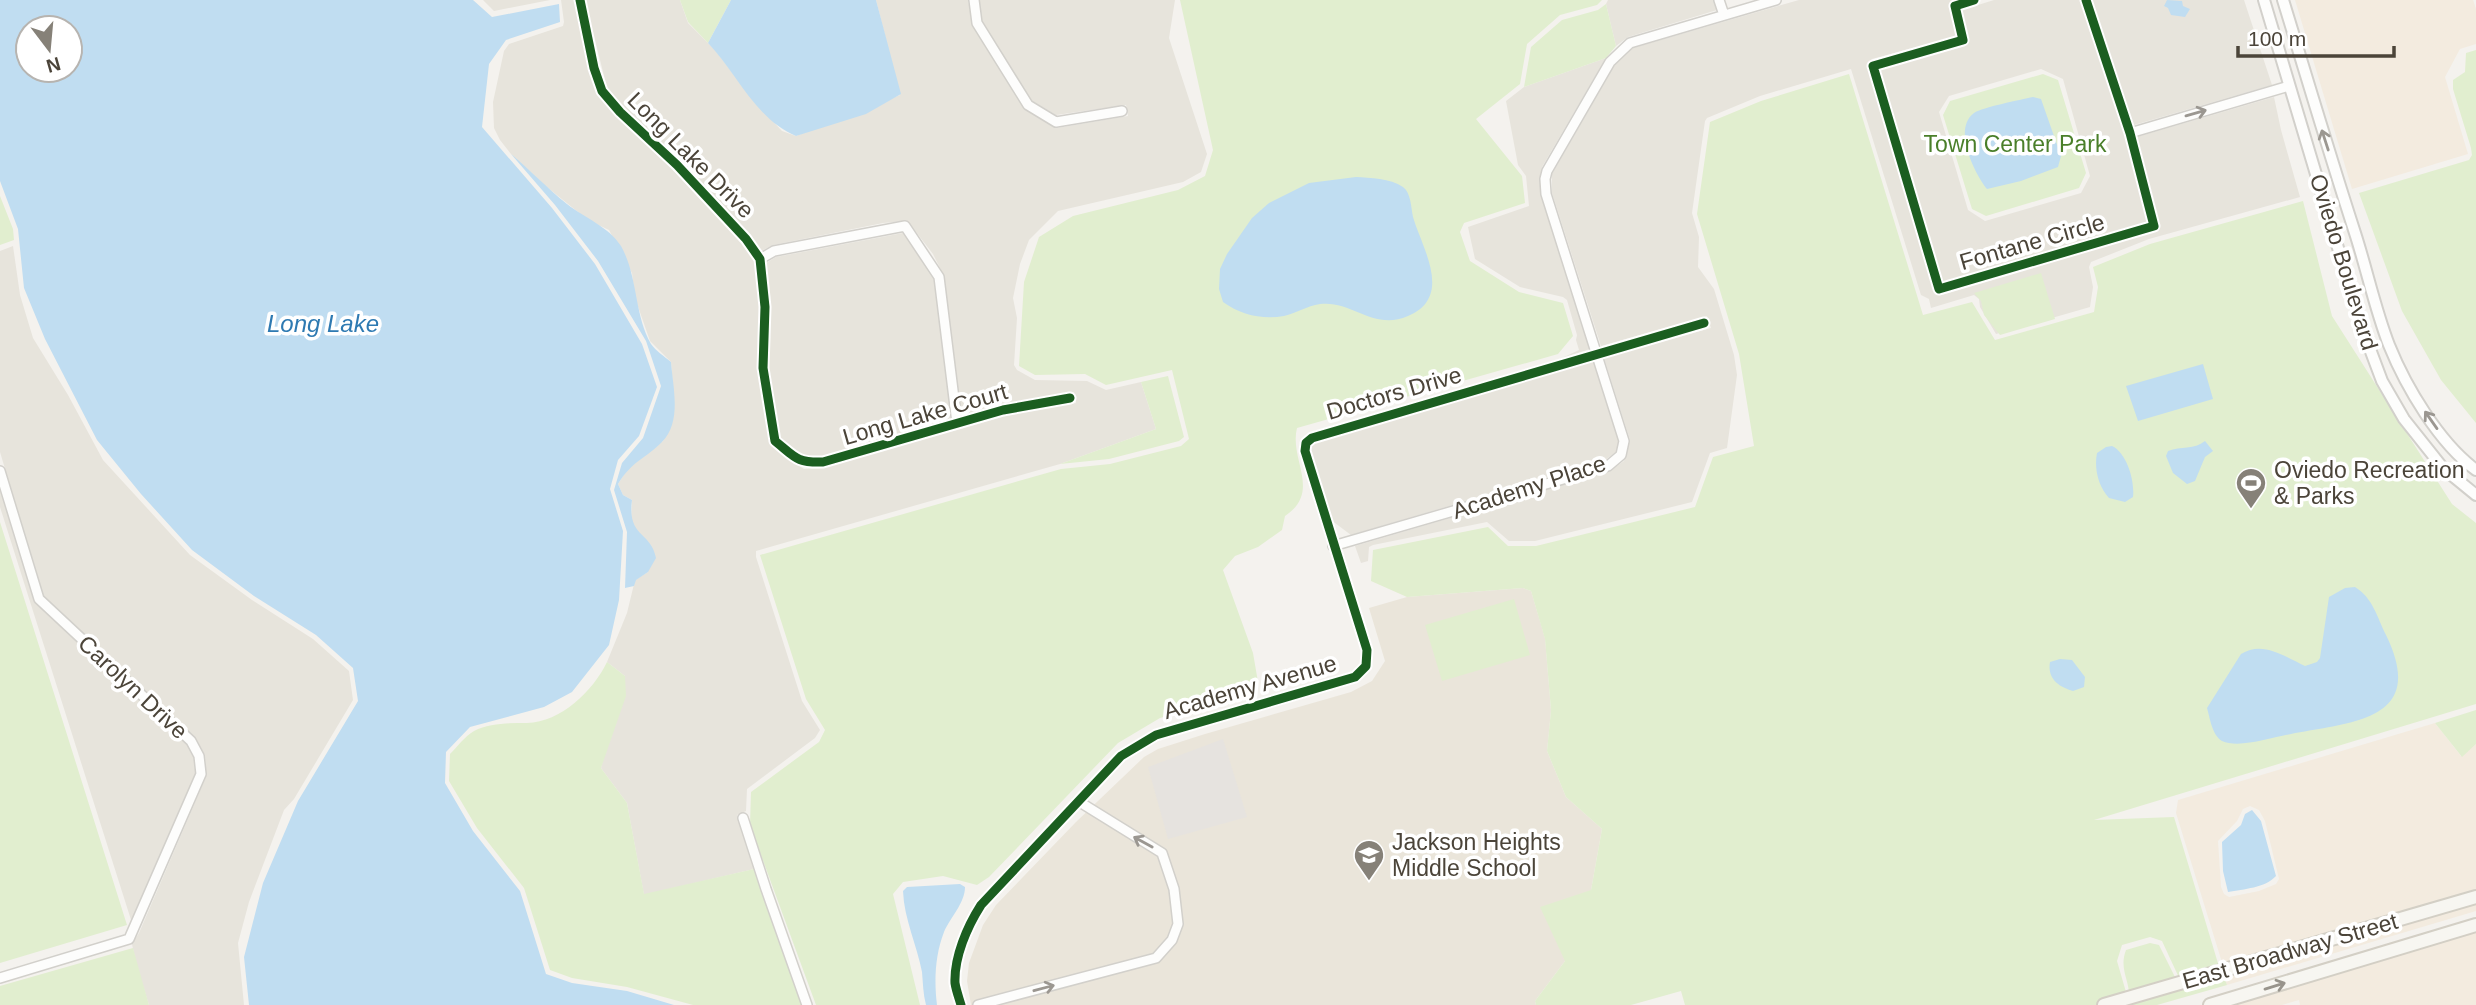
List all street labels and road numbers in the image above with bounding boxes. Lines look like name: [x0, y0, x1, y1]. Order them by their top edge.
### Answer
street label: Long Lake Drive: [623, 87, 759, 223]
street label: Oviedo Boulevard: [2305, 171, 2383, 353]
street label: Fontane Circle: [1957, 209, 2107, 275]
street label: Doctors Drive: [1323, 361, 1465, 425]
street label: Long Lake Court: [840, 378, 1011, 450]
street label: Academy Place: [1449, 450, 1609, 524]
street label: Carolyn Drive: [73, 630, 193, 744]
street label: Academy Avenue: [1161, 650, 1339, 724]
street label: East Broadway Street: [2179, 908, 2401, 994]

